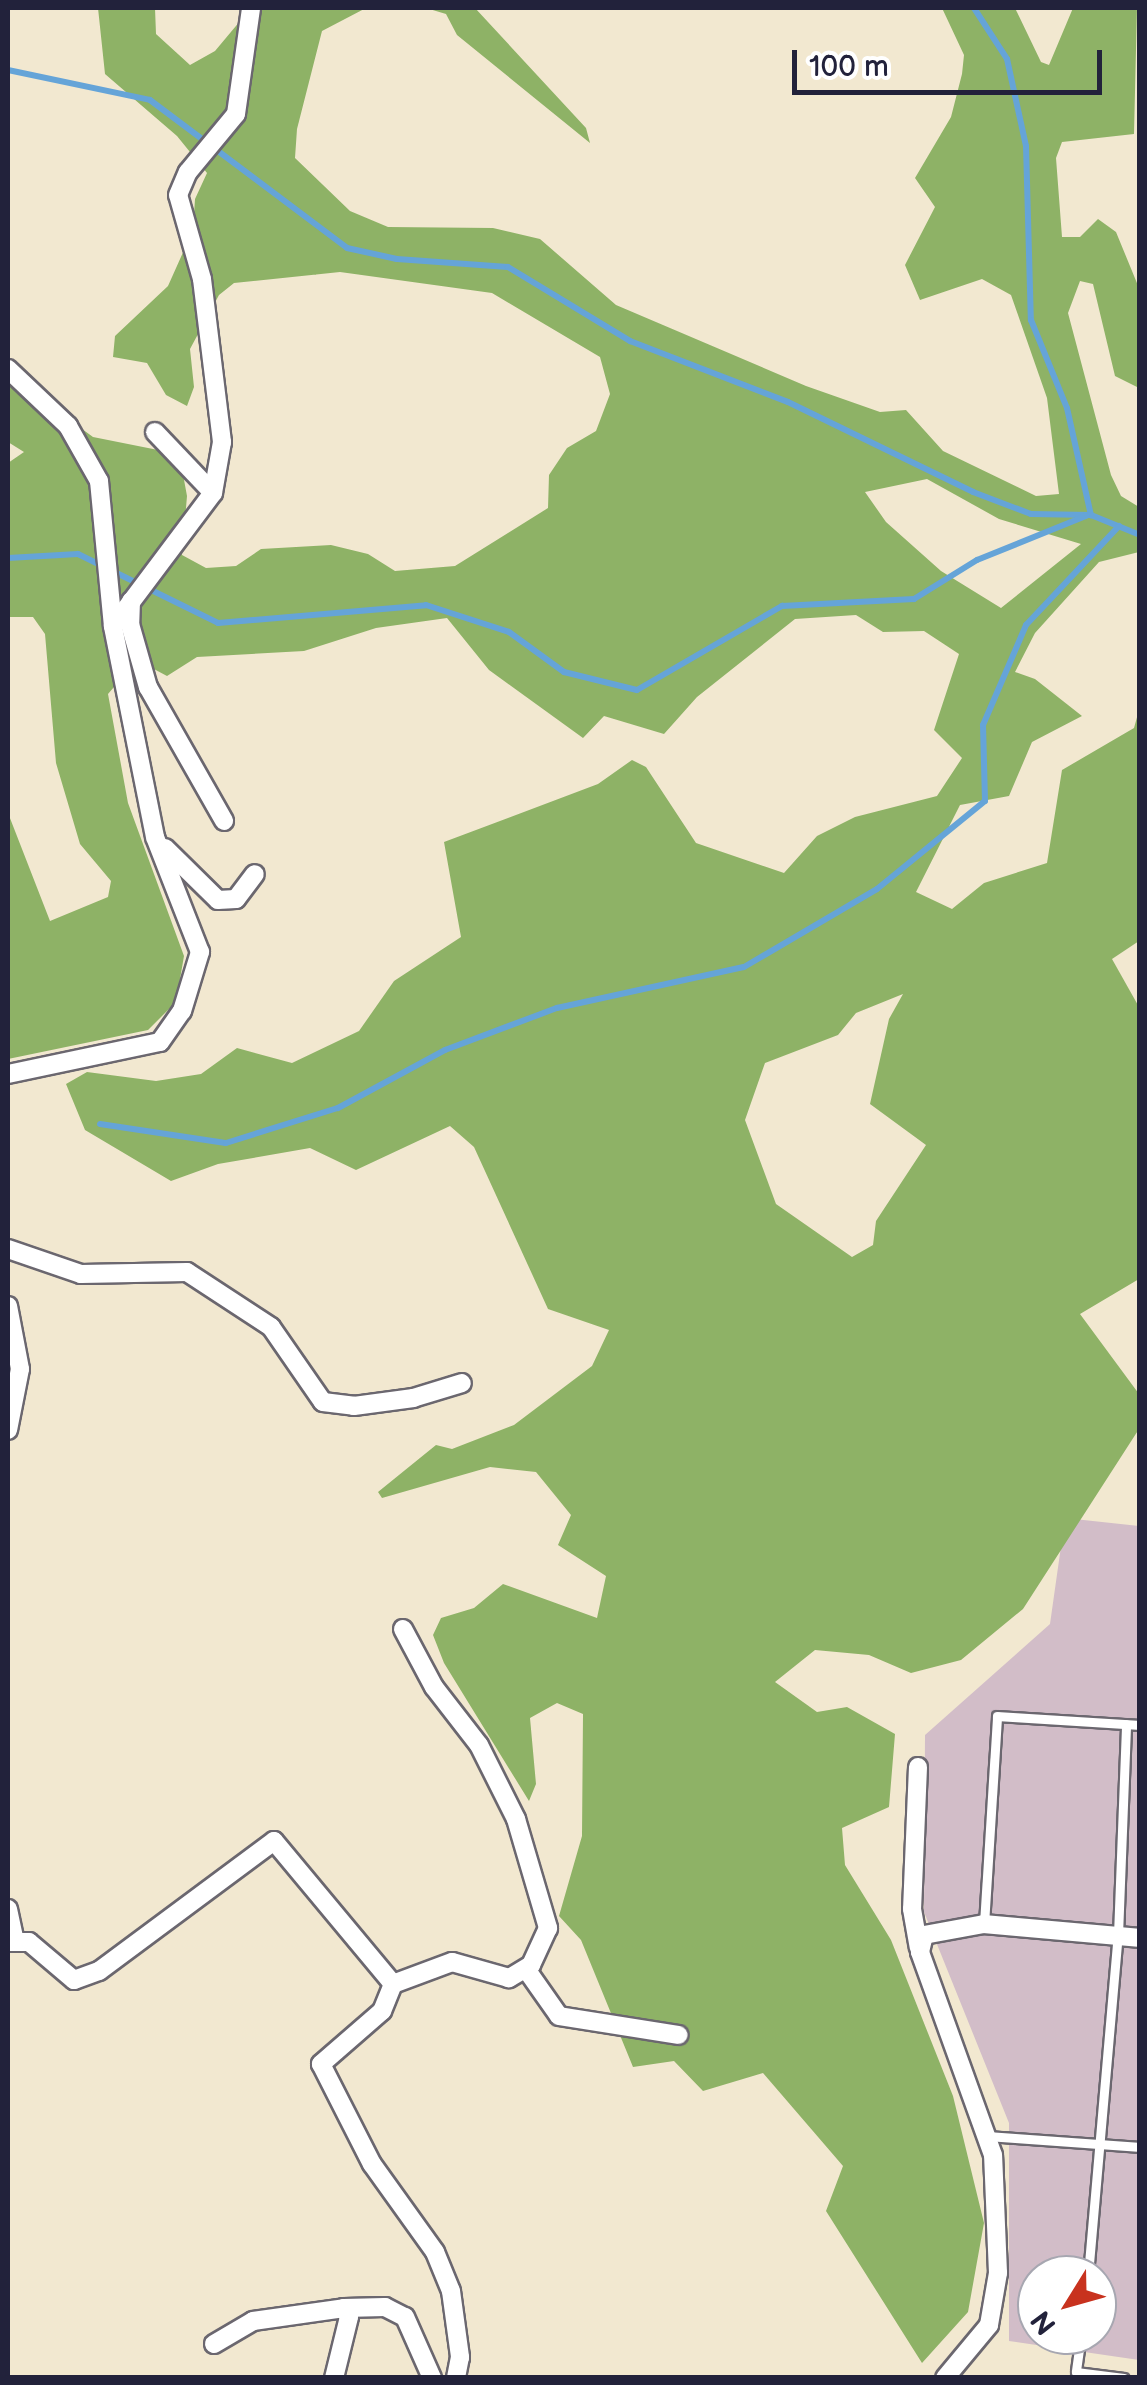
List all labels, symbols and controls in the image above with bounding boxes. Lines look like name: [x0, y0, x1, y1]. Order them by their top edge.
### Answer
scale bar: [797, 30, 1107, 92]
text: 100 m: [809, 49, 889, 85]
north arrow: [1017, 2255, 1117, 2355]
text: N: [1025, 2304, 1064, 2340]

